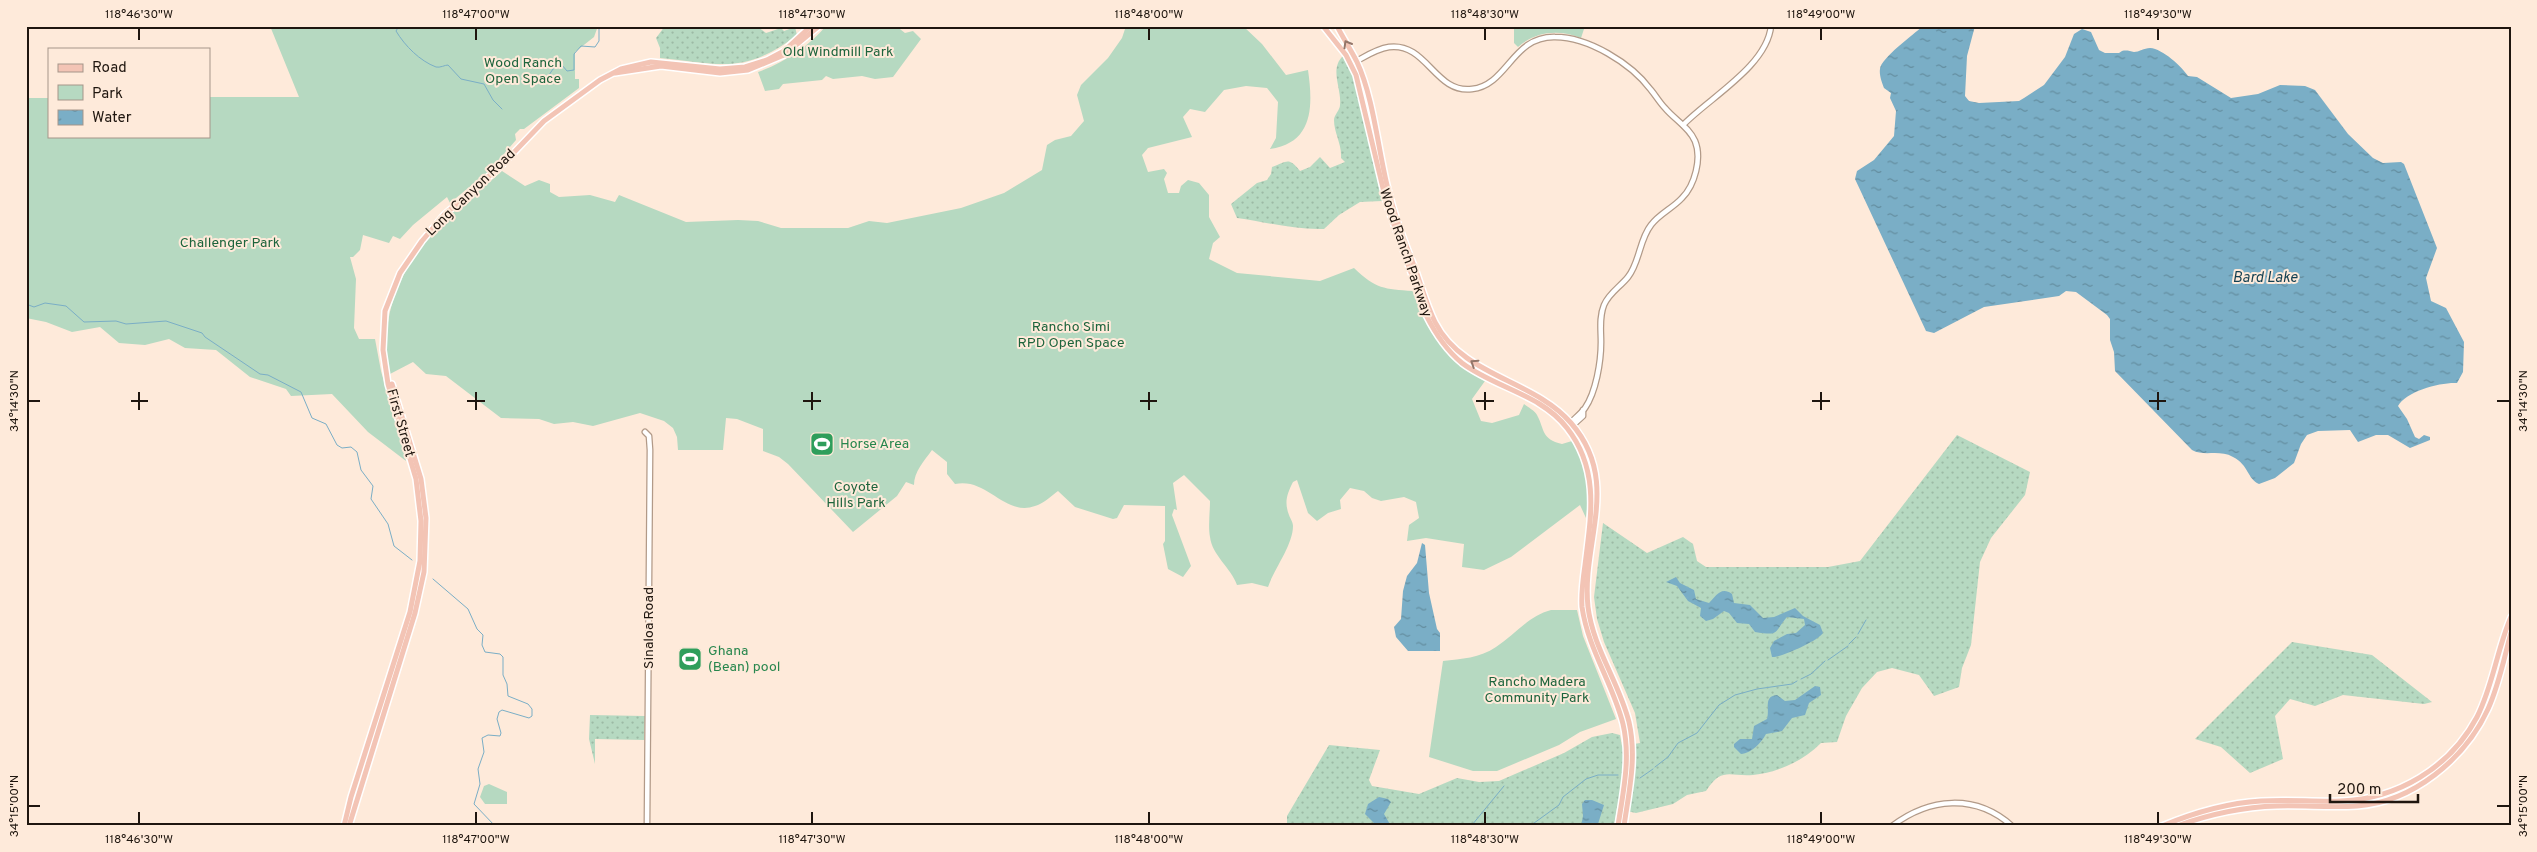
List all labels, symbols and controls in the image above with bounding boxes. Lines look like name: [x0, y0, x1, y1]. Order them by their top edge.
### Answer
text: 118°46'30"W: [105, 7, 173, 23]
text: 118°47'00"W: [442, 7, 510, 23]
text: 118°47'30"W: [778, 7, 846, 23]
text: 118°48'00"W: [1115, 7, 1183, 23]
text: 118°48'30"W: [1451, 7, 1519, 23]
text: 118°49'00"W: [1787, 7, 1855, 23]
text: 118°49'30"W: [2124, 7, 2192, 23]
one-way arrow: [1343, 40, 1353, 49]
park label: Old Windmill Park: [783, 44, 893, 61]
legend: [48, 48, 210, 138]
park label: Wood Ranch Open Space: [484, 55, 562, 88]
text: Road: [92, 59, 127, 78]
text: Park: [92, 85, 123, 104]
text: Water: [92, 109, 132, 128]
street label: Long Canyon Road: [423, 146, 519, 240]
street label: Wood Ranch Parkway: [1375, 186, 1435, 320]
park label: Challenger Park: [180, 235, 280, 252]
water label: Bard Lake: [2233, 269, 2298, 288]
park label: Rancho Simi RPD Open Space: [1018, 319, 1124, 352]
one-way arrow: [1470, 359, 1479, 369]
text: 34°14'30"N: [7, 370, 23, 432]
text: 34°14'30"N: [2516, 370, 2532, 432]
street label: First Street: [382, 387, 418, 459]
sports icon: Horse Area: [809, 431, 835, 457]
place label: Horse Area: [840, 436, 909, 453]
park label: Coyote Hills Park: [826, 479, 886, 512]
street label: Sinaloa Road: [641, 587, 658, 669]
place label: Ghana (Bean) pool: [708, 643, 780, 676]
sports icon: Ghana (Bean) pool: [677, 646, 703, 672]
park label: Rancho Madera Community Park: [1485, 674, 1589, 707]
scale bar: [2330, 772, 2417, 804]
text: 34°15'00"N: [7, 775, 23, 837]
text: 34°15'00"N: [2516, 775, 2532, 837]
text: 200 m: [2337, 781, 2382, 800]
text: 118°46'30"W: [105, 832, 173, 848]
text: 118°47'00"W: [442, 832, 510, 848]
text: 118°47'30"W: [778, 832, 846, 848]
text: 118°48'00"W: [1115, 832, 1183, 848]
text: 118°48'30"W: [1451, 832, 1519, 848]
text: 118°49'00"W: [1787, 832, 1855, 848]
text: 118°49'30"W: [2124, 832, 2192, 848]

